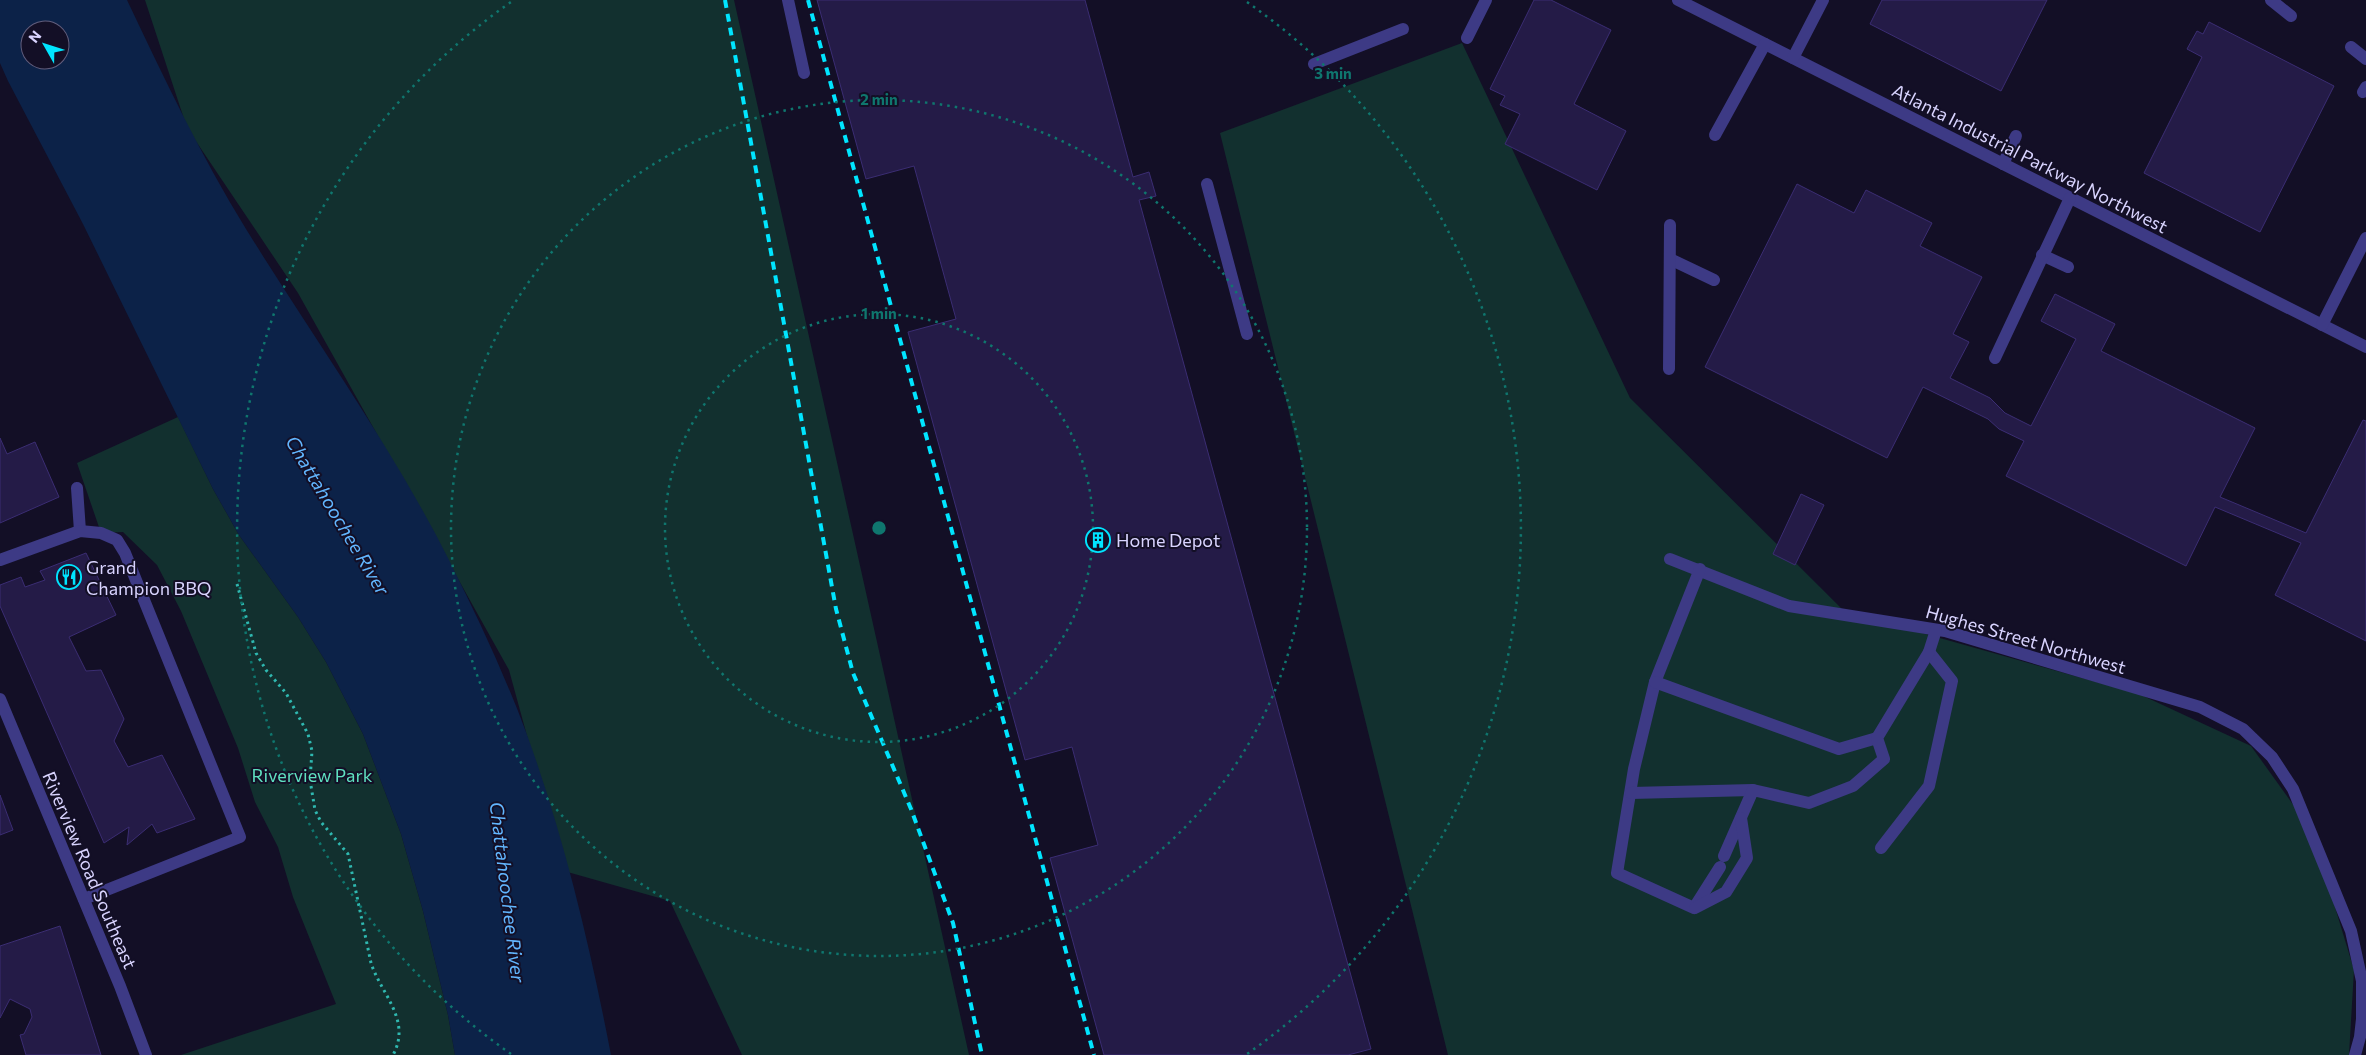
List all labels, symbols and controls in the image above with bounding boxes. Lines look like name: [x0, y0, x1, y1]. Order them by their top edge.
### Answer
north arrow: [20, 20, 70, 70]
text: N: [25, 27, 44, 46]
text: 3 min: [1314, 64, 1352, 82]
street label: Atlanta Industrial Parkway Northwest: [1889, 79, 2171, 237]
text: 2 min: [860, 90, 898, 108]
text: 1 min: [861, 304, 897, 322]
water label: Chattahoochee River: [281, 431, 395, 600]
centre of rings: [870, 519, 888, 537]
building icon: Home Depot: [1085, 527, 1111, 553]
place label: Home Depot: [1116, 529, 1220, 551]
place label: Grand Champion BBQ: [86, 556, 212, 599]
restaurant icon: Grand Champion BBQ: [56, 564, 82, 590]
street label: Hughes Street Northwest: [1923, 600, 2129, 678]
park label: Riverview Park: [252, 764, 373, 786]
street label: Riverview Road Southeast: [38, 768, 142, 972]
water label: Chattahoochee River: [486, 800, 531, 985]

